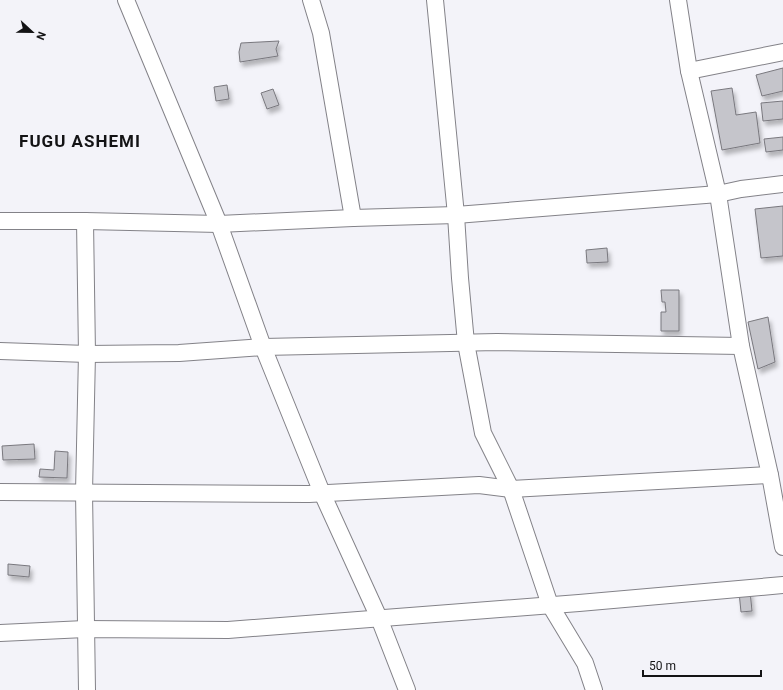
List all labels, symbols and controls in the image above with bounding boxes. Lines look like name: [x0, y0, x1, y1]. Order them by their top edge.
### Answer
north arrow: [12, 12, 52, 52]
text: N: [33, 30, 48, 42]
district label: FUGU ASHEMI: [19, 131, 141, 151]
scale bar: [643, 652, 761, 678]
text: 50 m: [649, 659, 676, 673]

